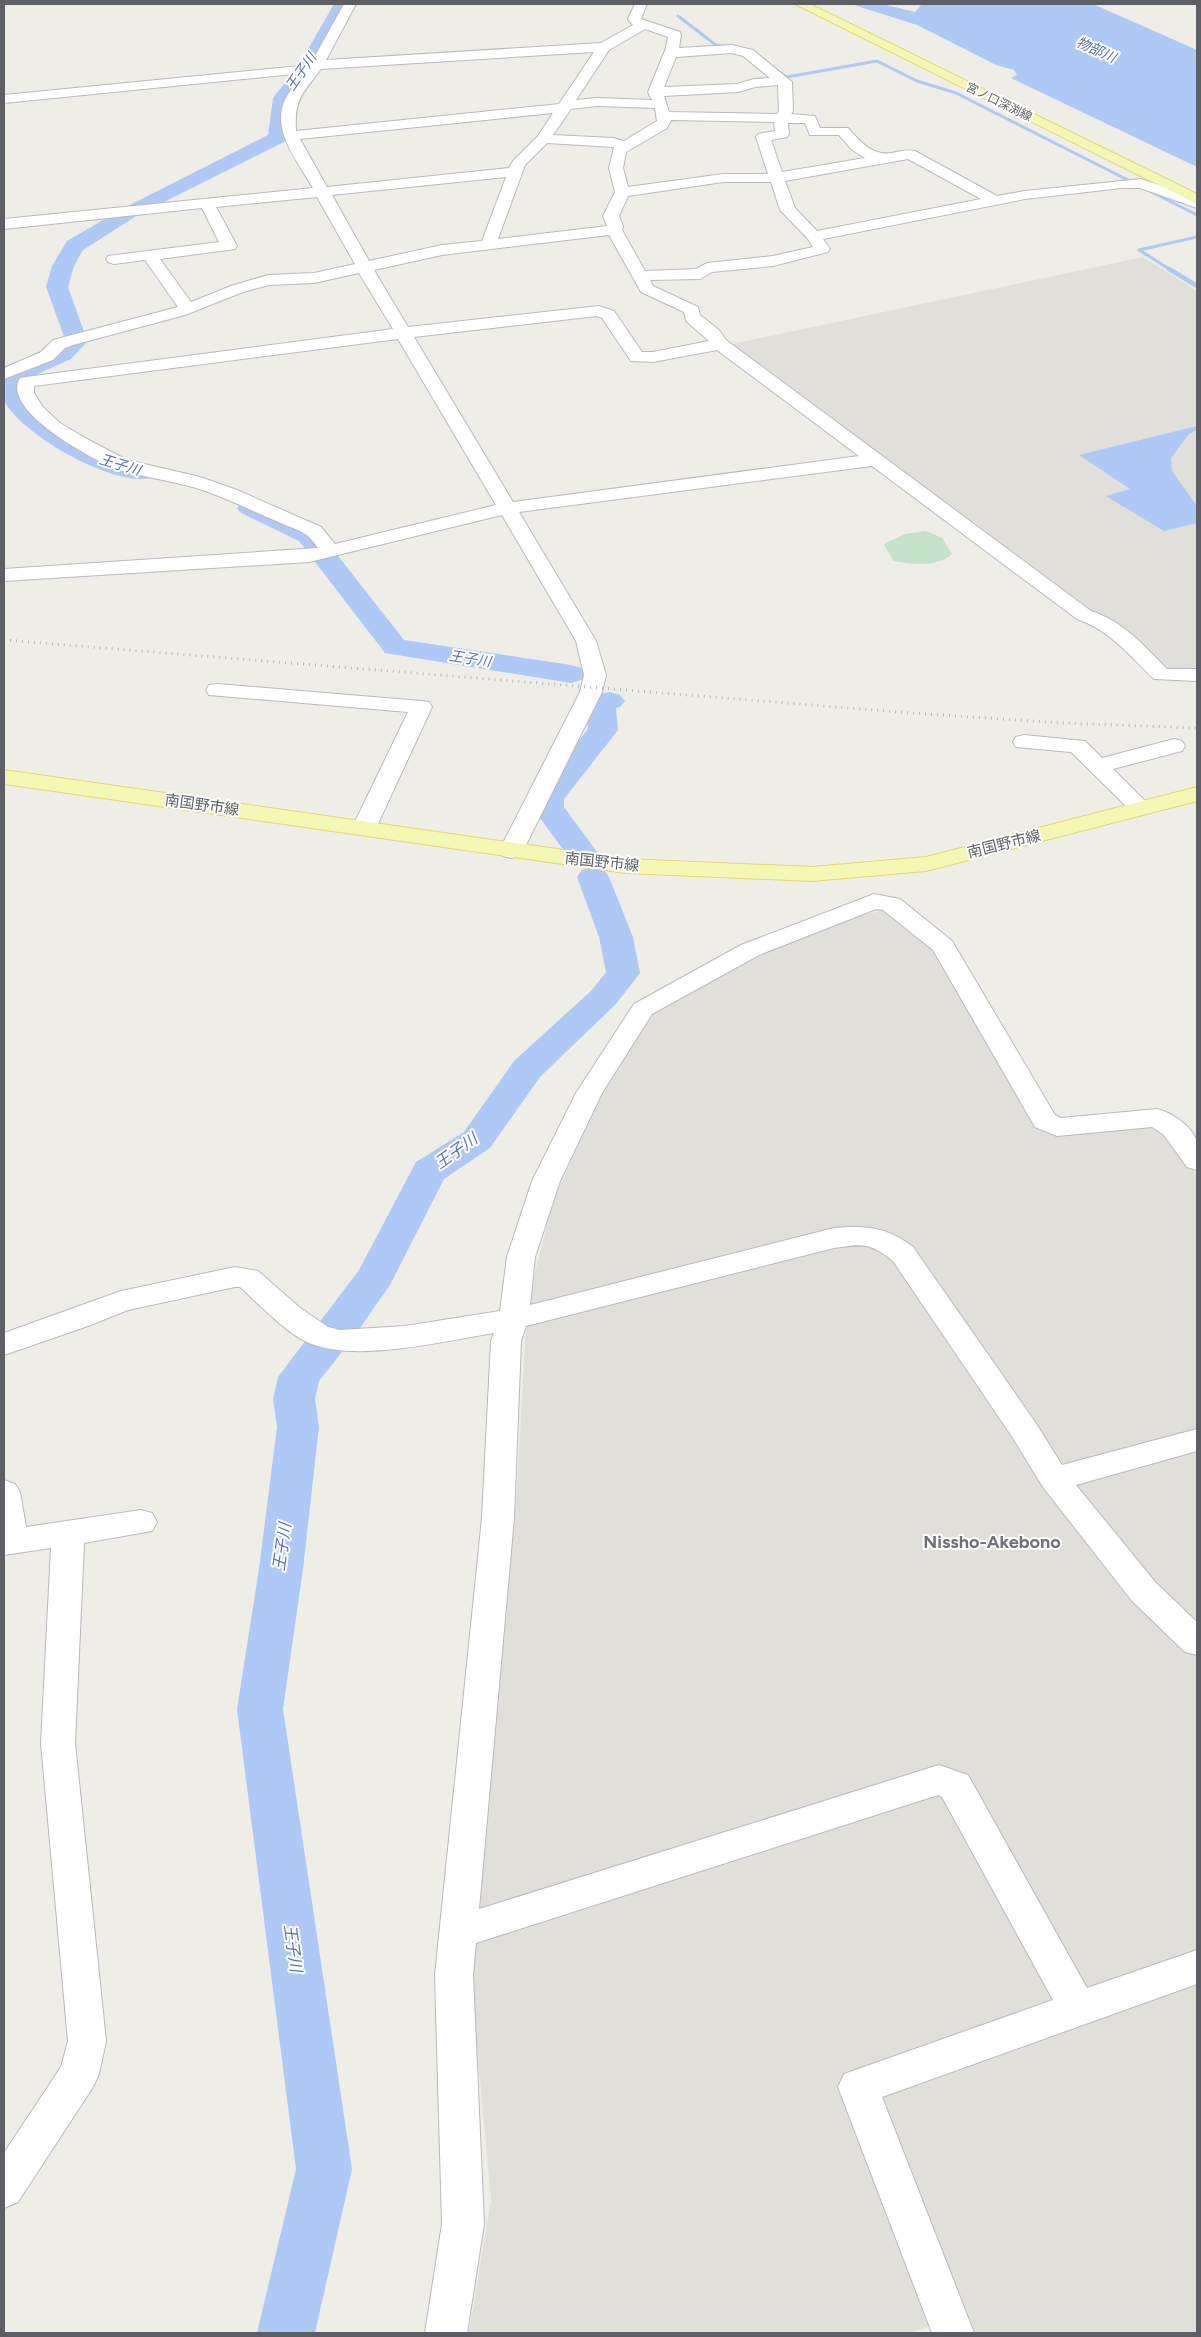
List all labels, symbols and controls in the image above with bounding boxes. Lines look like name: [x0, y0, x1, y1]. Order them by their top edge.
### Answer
water label: 物部川: [1073, 34, 1120, 67]
water label: 王子川: [282, 48, 321, 94]
street label: 宮ノ口深渕線: [964, 80, 1034, 124]
water label: 王子川: [97, 451, 144, 480]
water label: 王子川: [448, 647, 494, 671]
street label: 南国野市線: [164, 791, 240, 819]
street label: 南国野市線: [965, 826, 1043, 862]
street label: 南国野市線: [564, 849, 640, 875]
water label: 王子川: [431, 1128, 483, 1173]
water label: 王子川: [269, 1520, 295, 1572]
district label: Nissho-Akebono: [923, 1531, 1061, 1553]
water label: 王子川: [280, 1923, 306, 1975]

